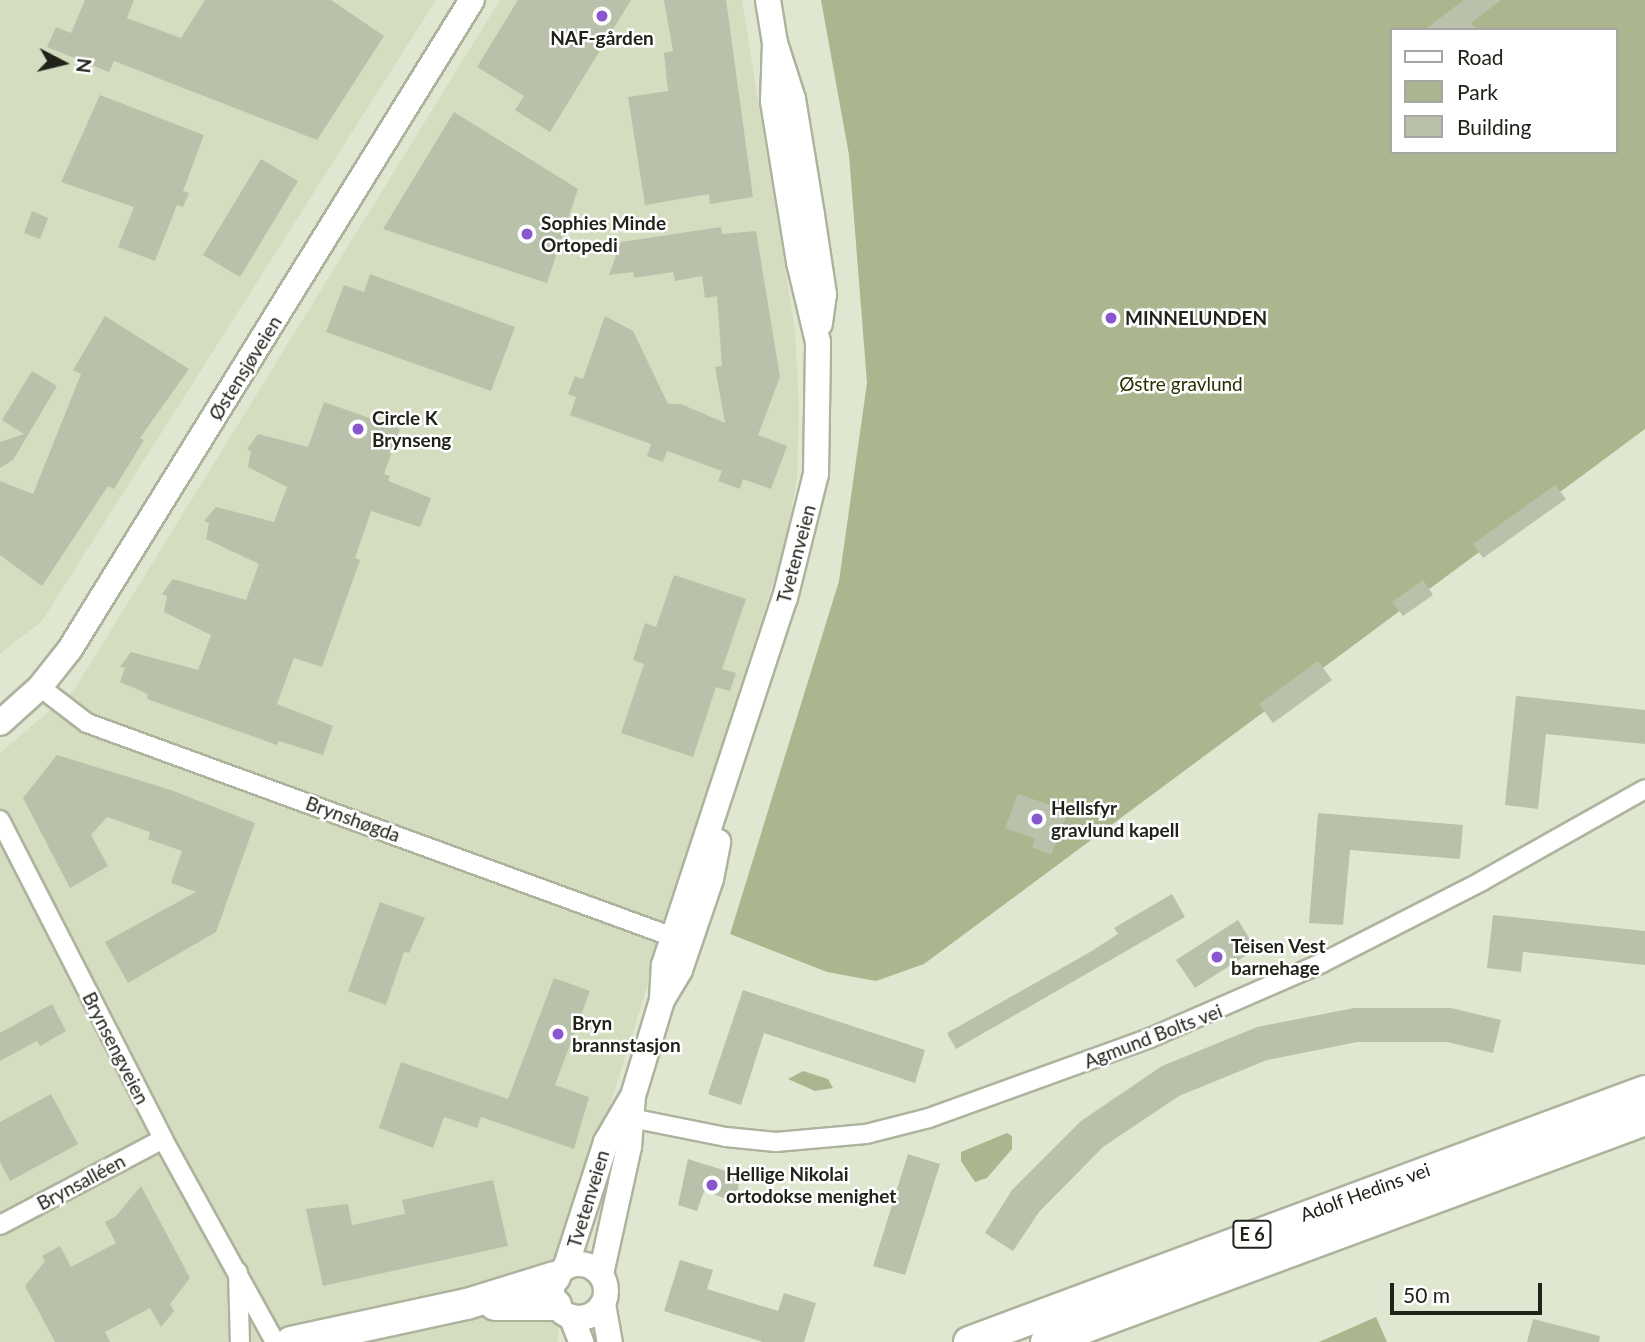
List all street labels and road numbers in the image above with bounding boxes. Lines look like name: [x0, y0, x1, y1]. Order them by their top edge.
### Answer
street label: Østensjøveien: [204, 312, 286, 424]
street label: Tvetenveien: [772, 502, 820, 606]
street label: Brynshøgda: [303, 791, 403, 847]
street label: Brynsengveien: [78, 988, 154, 1108]
street label: Agmund Bolts vei: [1081, 999, 1225, 1073]
street label: Tvetenveien: [562, 1147, 614, 1251]
street label: Brynsalléen: [33, 1149, 129, 1215]
street label: Adolf Hedins vei: [1297, 1158, 1433, 1226]
road number: E 6: [1231, 1219, 1273, 1248]

